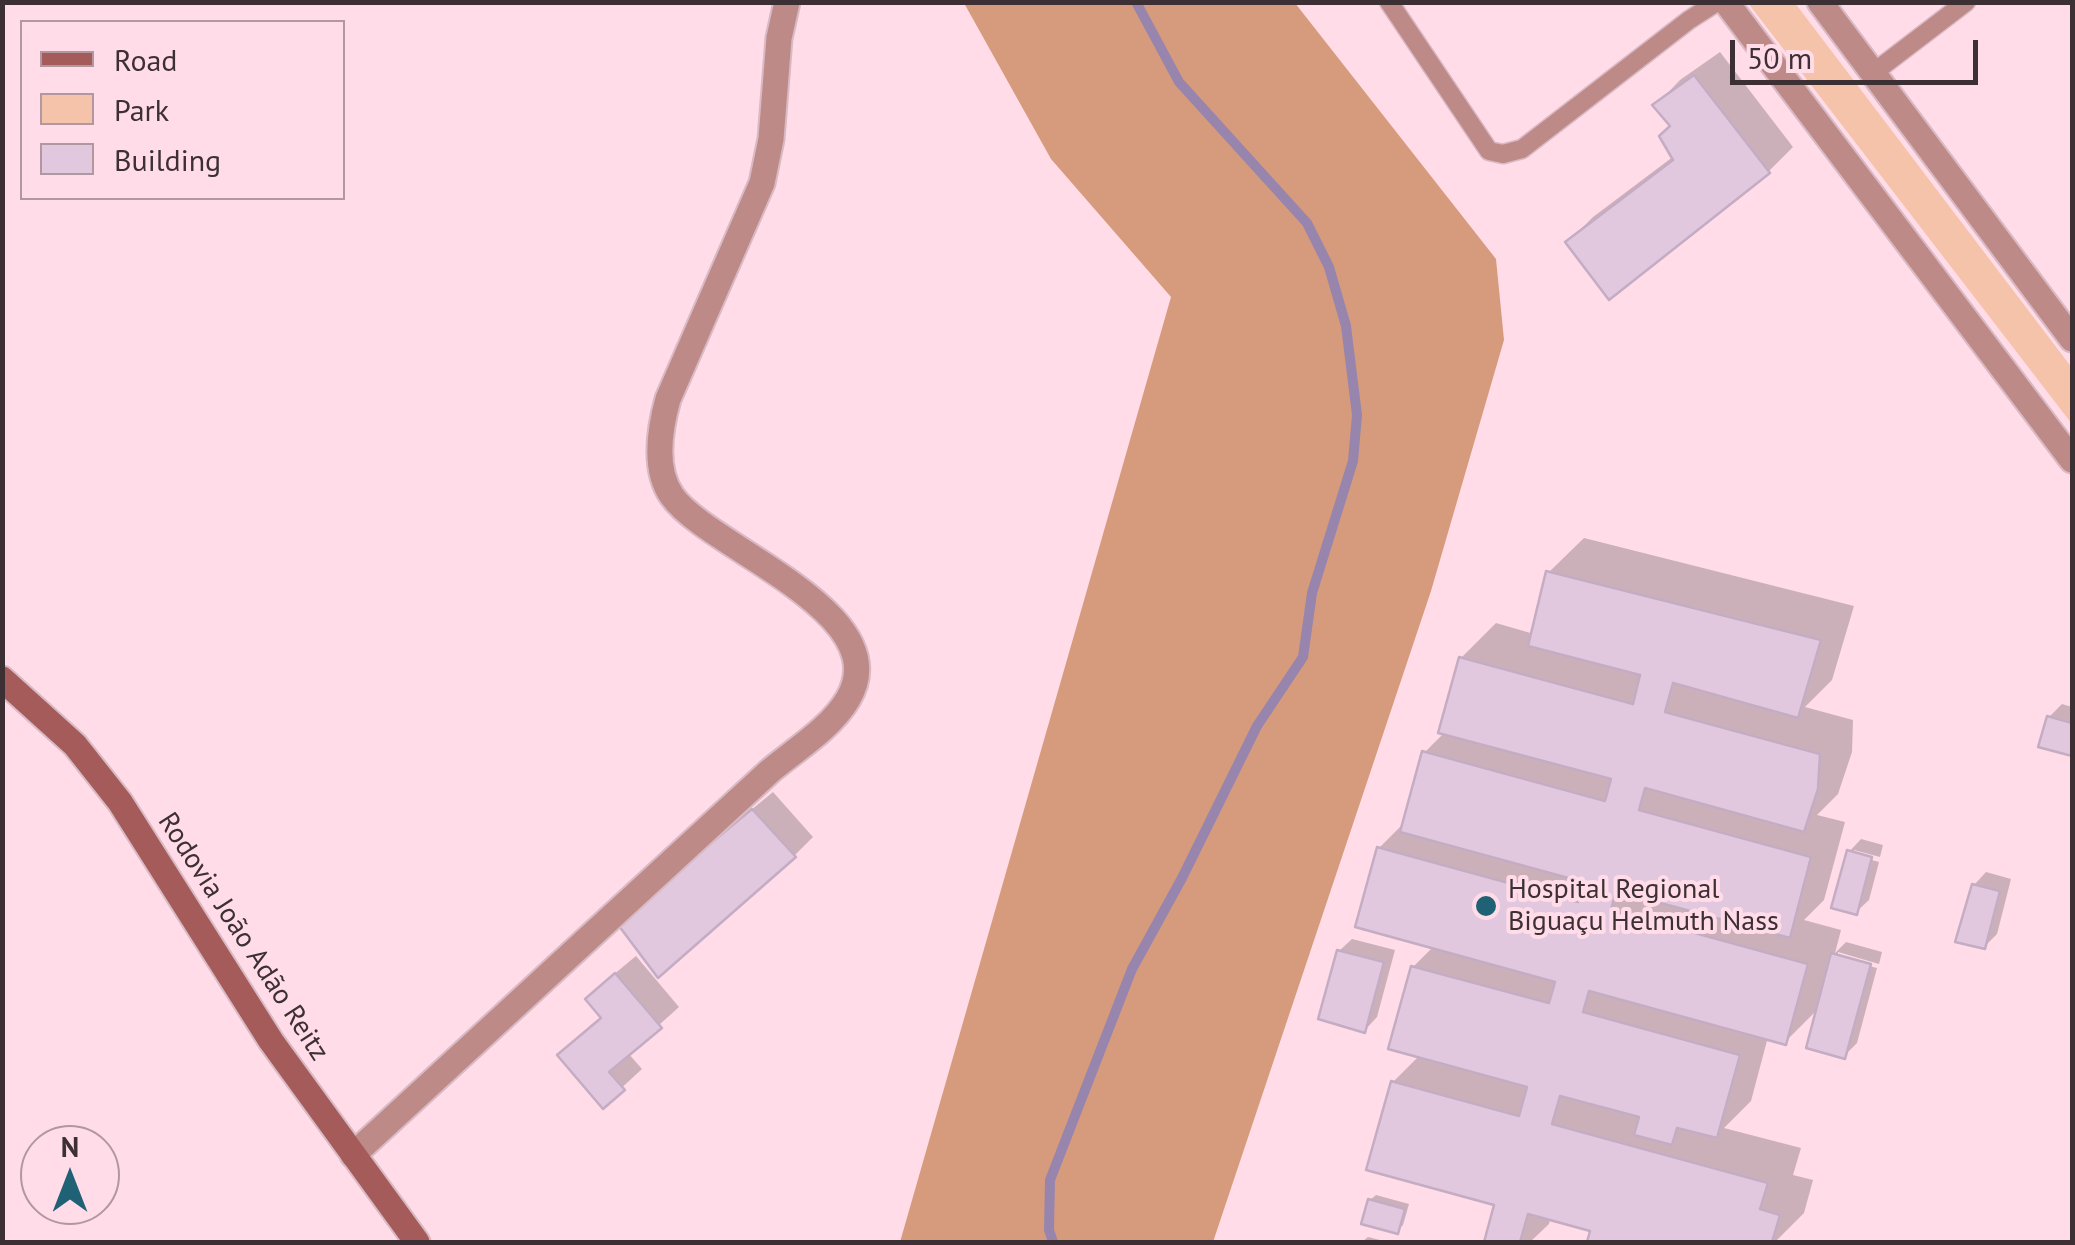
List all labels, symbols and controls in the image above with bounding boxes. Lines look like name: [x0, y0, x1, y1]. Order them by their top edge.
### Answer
legend: [20, 20, 345, 200]
scale bar: [1735, 20, 1982, 82]
text: 50 m: [1747, 38, 1812, 77]
text: Road: [114, 40, 178, 79]
text: Park: [114, 90, 169, 129]
text: Building: [114, 140, 221, 179]
street label: Rodovia João Adão Reitz: [150, 807, 336, 1067]
place label: Hospital Regional Biguaçu Helmuth Nass: [1508, 873, 1779, 939]
marker: Hospital Regional Biguaçu Helmuth Nass: [1473, 893, 1499, 919]
north arrow: [20, 1125, 120, 1225]
text: N: [61, 1128, 79, 1165]

